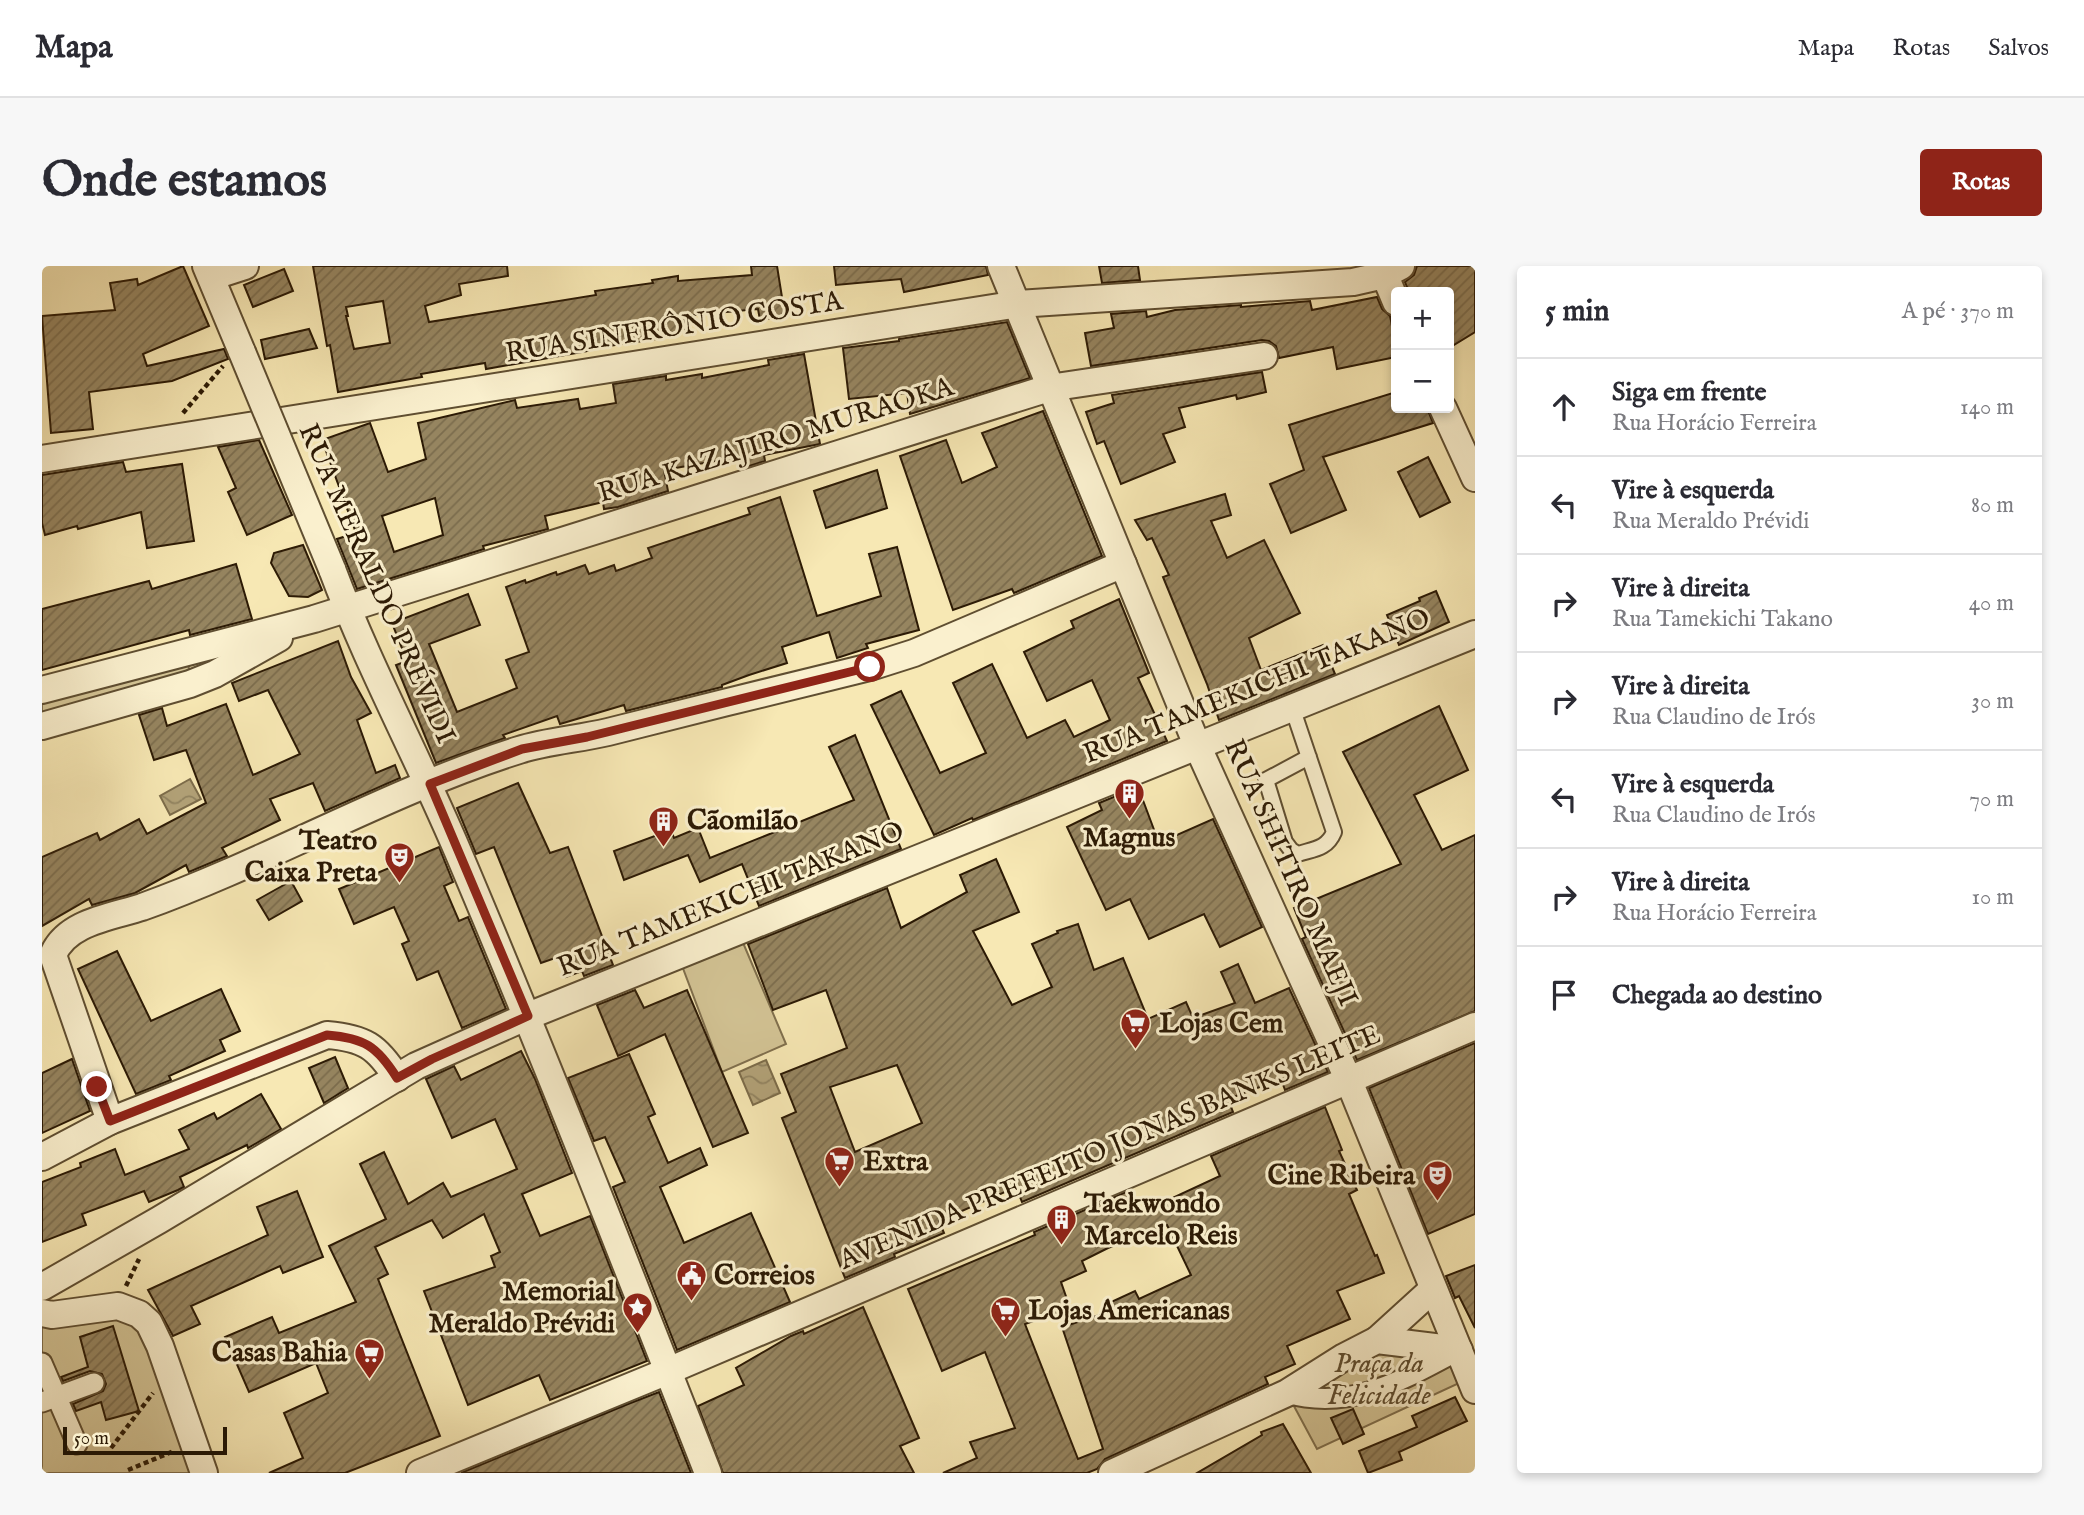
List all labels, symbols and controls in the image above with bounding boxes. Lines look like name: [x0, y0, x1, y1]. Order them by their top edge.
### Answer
text: Mapa: [35, 27, 112, 69]
text: Mapa: [1798, 33, 1854, 64]
text: Rotas: [1892, 33, 1950, 64]
text: Salvos: [1988, 33, 2049, 64]
button: Rotas: [1920, 149, 2042, 216]
text: Onde estamos: [42, 151, 327, 213]
street label: RUA SINFRÔNIO COSTA: [503, 284, 846, 372]
map controls: [1391, 287, 1454, 413]
button: +: [1391, 287, 1454, 350]
text: 5 min: [1545, 293, 1610, 331]
text: A pé · 370 m: [1902, 297, 2014, 326]
button: −: [1391, 350, 1454, 413]
street label: RUA KAZAJIRO MURAOKA: [594, 370, 959, 512]
text: Siga em frente: [1612, 376, 1767, 409]
icon: ahead: [1545, 388, 1583, 426]
text: 140 m: [1960, 393, 2014, 422]
text: Rua Horácio Ferreira: [1612, 409, 1817, 438]
street label: RUA MERALDO PRÉVIDI: [290, 418, 463, 749]
text: Vire à esquerda: [1612, 474, 1774, 507]
icon: left: [1545, 486, 1583, 524]
text: 80 m: [1971, 491, 2014, 520]
text: Rua Meraldo Prévidi: [1612, 507, 1810, 536]
text: Vire à direita: [1612, 572, 1749, 605]
icon: right: [1545, 584, 1583, 622]
text: 40 m: [1969, 589, 2014, 618]
street label: RUA TAMEKICHI TAKANO: [1078, 601, 1436, 773]
text: Rua Tamekichi Takano: [1612, 605, 1833, 634]
route start: [854, 651, 885, 682]
text: Vire à direita: [1612, 670, 1749, 703]
icon: right: [1545, 682, 1583, 720]
text: 30 m: [1971, 687, 2014, 716]
text: Rua Claudino de Irós: [1612, 703, 1816, 732]
street label: RUA SHITIRO MAEJI: [1215, 734, 1365, 1012]
text: Vire à esquerda: [1612, 768, 1774, 801]
building icon: Magnus: [1112, 777, 1146, 821]
icon: left: [1545, 780, 1583, 818]
text: 70 m: [1969, 785, 2014, 814]
text: Rua Claudino de Irós: [1612, 801, 1816, 830]
building icon: Cãomilão: [647, 804, 681, 848]
place label: Cãomilão: [687, 804, 798, 839]
street label: RUA TAMEKICHI TAKANO: [552, 814, 910, 986]
place label: Magnus: [1083, 821, 1176, 856]
place label: Teatro Caixa Preta: [245, 824, 378, 891]
theatre icon: Teatro Caixa Preta: [383, 840, 417, 884]
text: Vire à direita: [1612, 866, 1749, 899]
icon: right: [1545, 878, 1583, 916]
text: 10 m: [1971, 883, 2014, 912]
text: Rua Horácio Ferreira: [1612, 899, 1817, 928]
icon: arrive: [1545, 976, 1583, 1014]
text: Chegada ao destino: [1612, 979, 1822, 1012]
supermarket icon: Lojas Cem: [1119, 1007, 1153, 1051]
place label: Lojas Cem: [1159, 1007, 1284, 1042]
street label: AVENIDA PREFEITO JONAS BANKS LEITE: [833, 1018, 1386, 1279]
route end: [81, 1071, 112, 1102]
supermarket icon: Extra: [823, 1145, 857, 1189]
place label: Extra: [863, 1145, 929, 1180]
place label: Cine Ribeira: [1267, 1159, 1416, 1194]
theatre icon: Cine Ribeira: [1421, 1159, 1455, 1203]
place label: Taekwondo Marcelo Reis: [1083, 1187, 1238, 1254]
building icon: Taekwondo Marcelo Reis: [1044, 1203, 1078, 1247]
public building icon: Correios: [674, 1259, 708, 1303]
place label: Correios: [714, 1259, 815, 1294]
place label: Memorial Meraldo Prévidi: [428, 1275, 616, 1342]
place icon: Memorial Meraldo Prévidi: [621, 1291, 655, 1335]
supermarket icon: Lojas Americanas: [988, 1294, 1022, 1338]
place label: Lojas Americanas: [1028, 1294, 1230, 1329]
place label: Casas Bahia: [212, 1336, 348, 1371]
supermarket icon: Casas Bahia: [353, 1336, 387, 1380]
park label: Praça da Felicidade: [1327, 1347, 1431, 1414]
scale bar: [63, 1424, 228, 1456]
text: 50 m: [74, 1427, 109, 1451]

